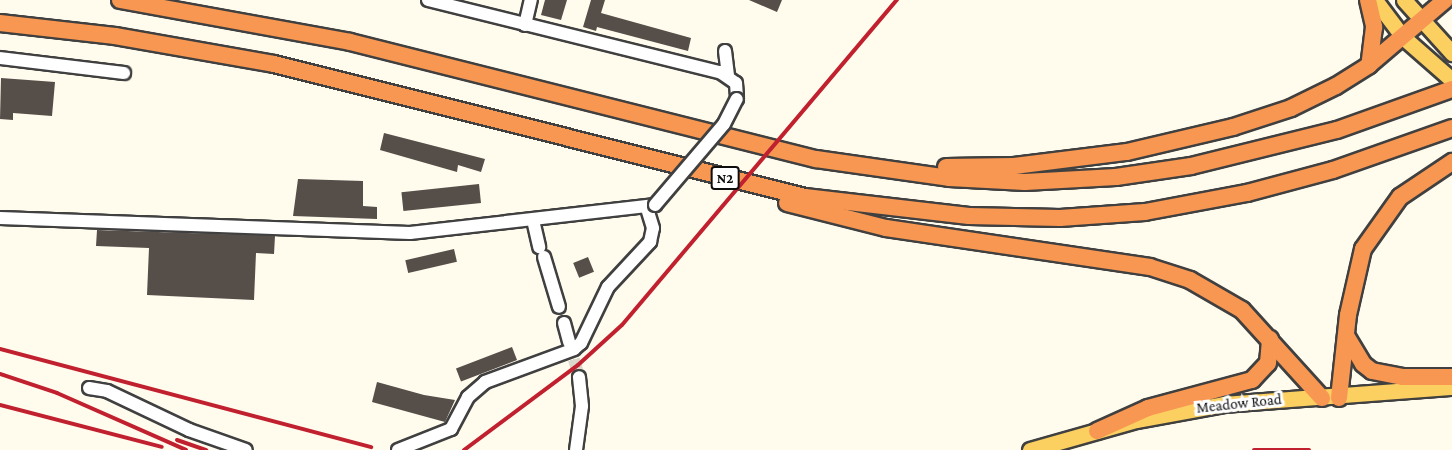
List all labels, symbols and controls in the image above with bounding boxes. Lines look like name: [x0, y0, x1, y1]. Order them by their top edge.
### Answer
road number: N2: [710, 167, 740, 189]
street label: Meadow Road: [1196, 391, 1282, 417]

